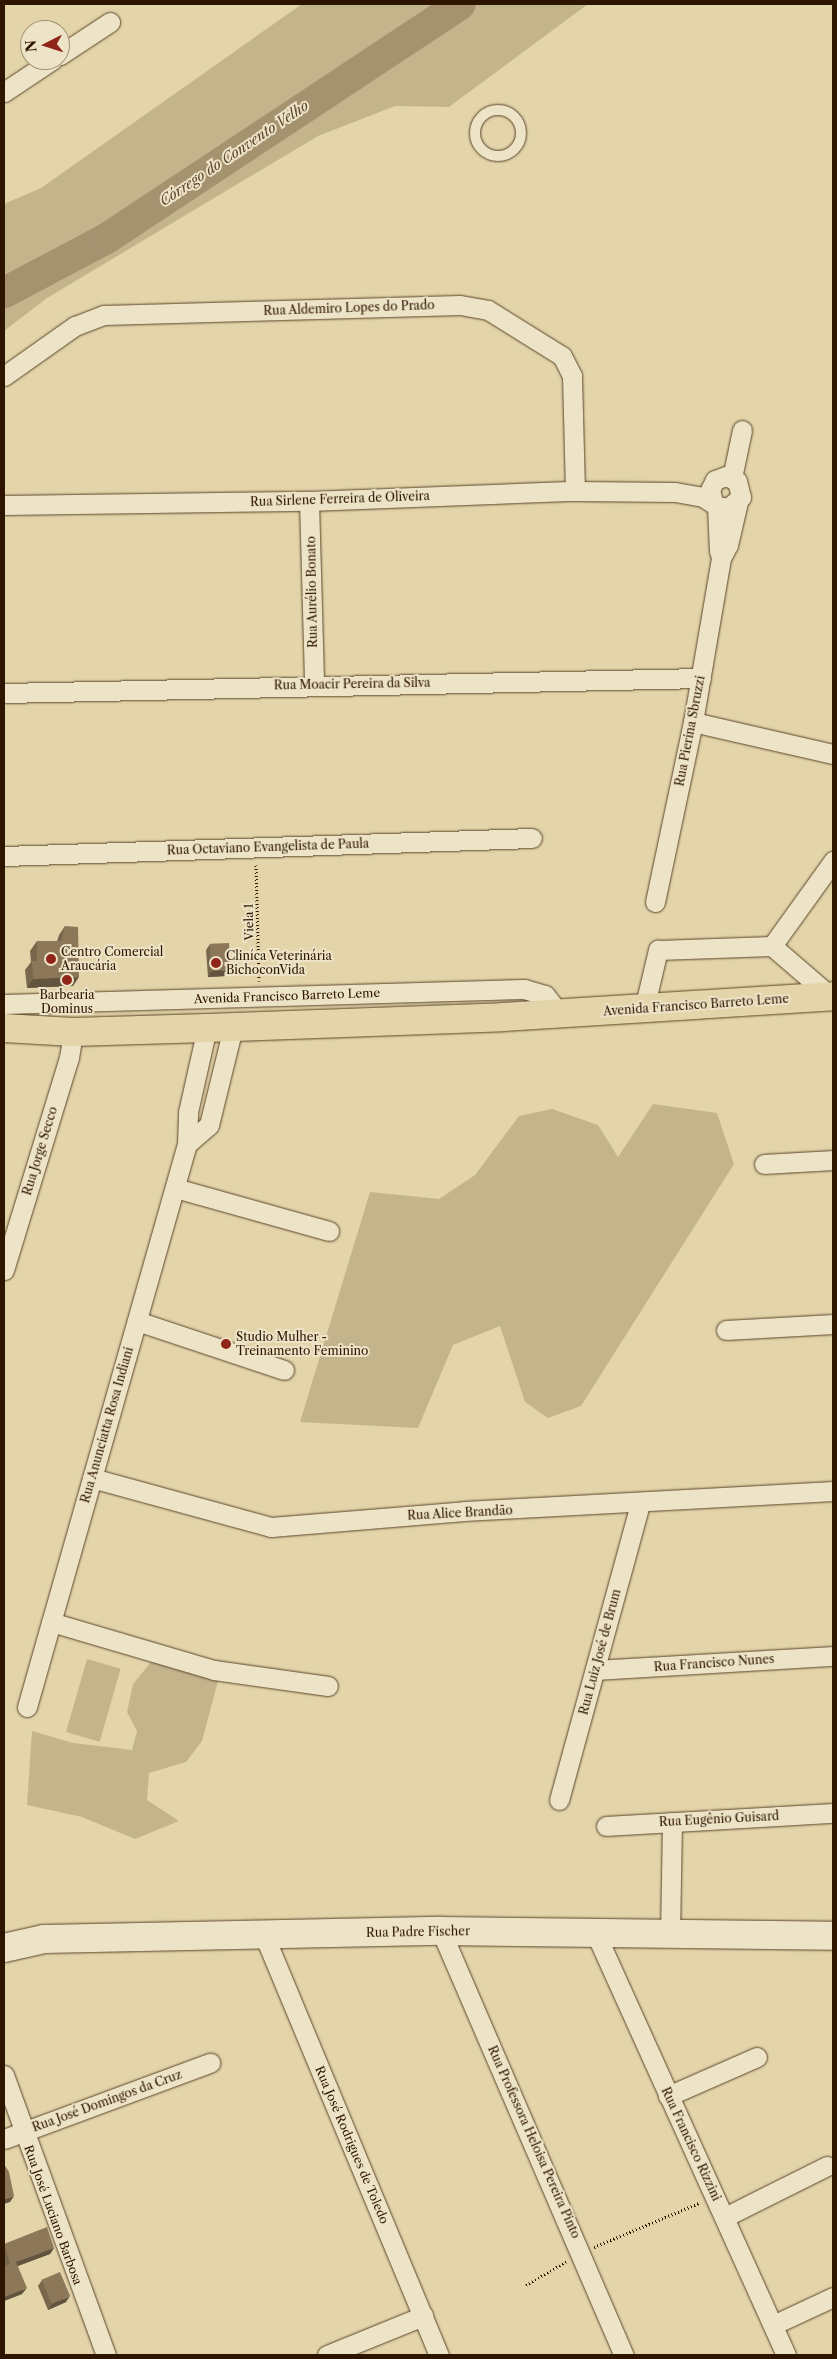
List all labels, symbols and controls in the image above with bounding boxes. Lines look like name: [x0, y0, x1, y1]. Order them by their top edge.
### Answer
north arrow: [20, 20, 70, 70]
text: N: [22, 39, 41, 53]
water label: Córrego do Convento Velho: [156, 97, 312, 209]
street label: Rua Aldemiro Lopes do Prado: [263, 298, 435, 318]
street label: Rua Sirlene Ferreira de Oliveira: [250, 489, 430, 509]
street label: Rua Aurélio Bonato: [304, 536, 320, 648]
street label: Rua Pierina Sbruzzi: [672, 674, 708, 788]
street label: Rua Moacir Pereira da Silva: [273, 675, 431, 693]
street label: Rua Octaviano Evangelista de Paula: [166, 836, 370, 858]
street label: Viela 1: [241, 903, 257, 941]
place label: Centro Comercial Araucária: [61, 945, 163, 973]
place label: Cliníca Veterinária BichoconVida: [226, 949, 332, 977]
marker: Centro Comercial Araucária: [45, 953, 57, 965]
marker: Cliníca Veterinária BichoconVida: [210, 957, 222, 969]
marker: Barbearia Dominus: [61, 974, 73, 986]
street label: Avenida Francisco Barreto Leme: [194, 986, 380, 1006]
place label: Barbearia Dominus: [39, 988, 95, 1016]
street label: Avenida Francisco Barreto Leme: [603, 991, 789, 1019]
street label: Rua Jorge Secco: [20, 1105, 60, 1197]
place label: Studio Mulher - Treinamento Feminino: [236, 1330, 368, 1358]
marker: Studio Mulher - Treinamento Feminino: [220, 1338, 232, 1350]
street label: Rua Anunciatta Rosa Indiani: [78, 1345, 136, 1505]
street label: Rua Alice Brandão: [407, 1503, 513, 1523]
street label: Rua Luiz José de Brum: [576, 1587, 624, 1717]
street label: Rua Francisco Nunes: [653, 1652, 775, 1674]
street label: Rua Eugênio Guisard: [658, 1809, 780, 1829]
street label: Rua Padre Fischer: [366, 1924, 470, 1940]
street label: Rua Professora Heloisa Pereira Pinto: [485, 2043, 583, 2241]
street label: Rua José Rodrigues de Toledo: [312, 2064, 392, 2226]
street label: Rua José Domingos da Cruz: [30, 2067, 184, 2135]
street label: Rua Francisco Rizzini: [658, 2085, 724, 2203]
street label: Rua José Luciano Barbosa: [21, 2143, 85, 2287]

